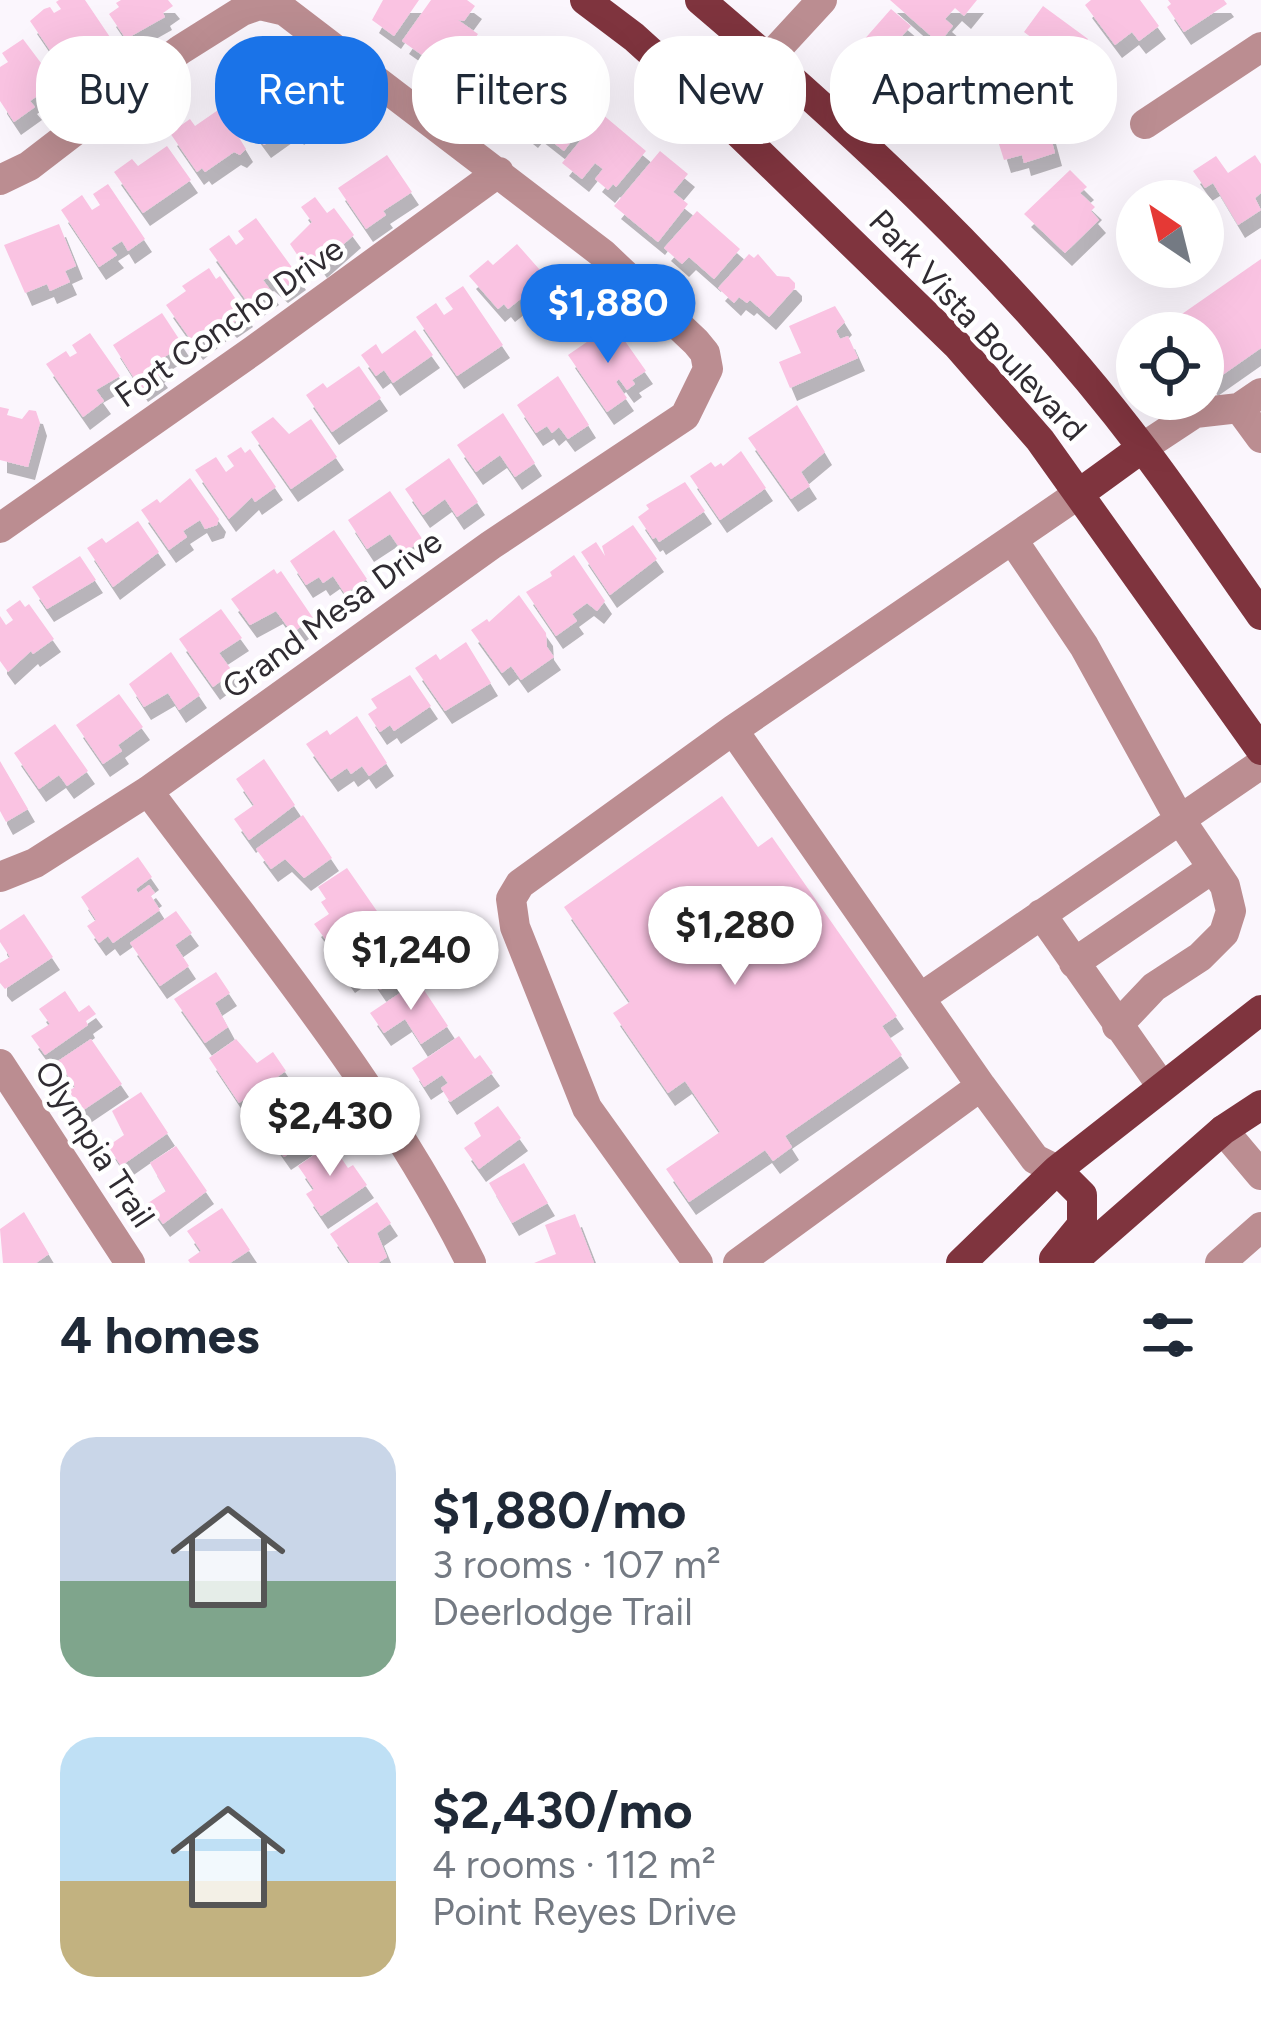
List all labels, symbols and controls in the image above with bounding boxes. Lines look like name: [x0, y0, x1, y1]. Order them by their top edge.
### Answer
chip: Buy: [36, 36, 191, 144]
chip: Rent: [215, 36, 388, 144]
chip: Filters: [412, 36, 610, 144]
chip: New: [634, 36, 806, 144]
chip: Apartment: [830, 36, 1117, 144]
north arrow: [1116, 180, 1224, 288]
map controls: [1116, 180, 1224, 420]
street label: Park Vista Boulevard: [861, 202, 1095, 448]
street label: Fort Concho Drive: [107, 229, 351, 415]
pin: $1,880: [510, 264, 706, 366]
text: $1,880: [547, 279, 669, 326]
button: locate: [1116, 312, 1224, 420]
street label: Grand Mesa Drive: [215, 521, 449, 707]
pin: $1,280: [637, 886, 833, 988]
text: $1,280: [675, 901, 795, 948]
pin: $1,240: [313, 911, 509, 1013]
text: $1,240: [351, 926, 471, 973]
street label: Olympia Trail: [27, 1054, 163, 1234]
pin: $2,430: [232, 1077, 428, 1179]
text: $2,430: [267, 1092, 393, 1139]
icon: filters: [1135, 1302, 1201, 1368]
text: 4 homes: [60, 1305, 260, 1366]
text: $1,880/mo: [432, 1480, 687, 1541]
icon: home: [156, 1485, 300, 1629]
text: 3 rooms · 107 m²: [432, 1541, 721, 1588]
text: Deerlodge Trail: [432, 1588, 693, 1635]
text: $2,430/mo: [432, 1780, 693, 1841]
icon: home: [156, 1785, 300, 1929]
text: 4 rooms · 112 m²: [432, 1841, 716, 1888]
text: Point Reyes Drive: [432, 1888, 737, 1935]

